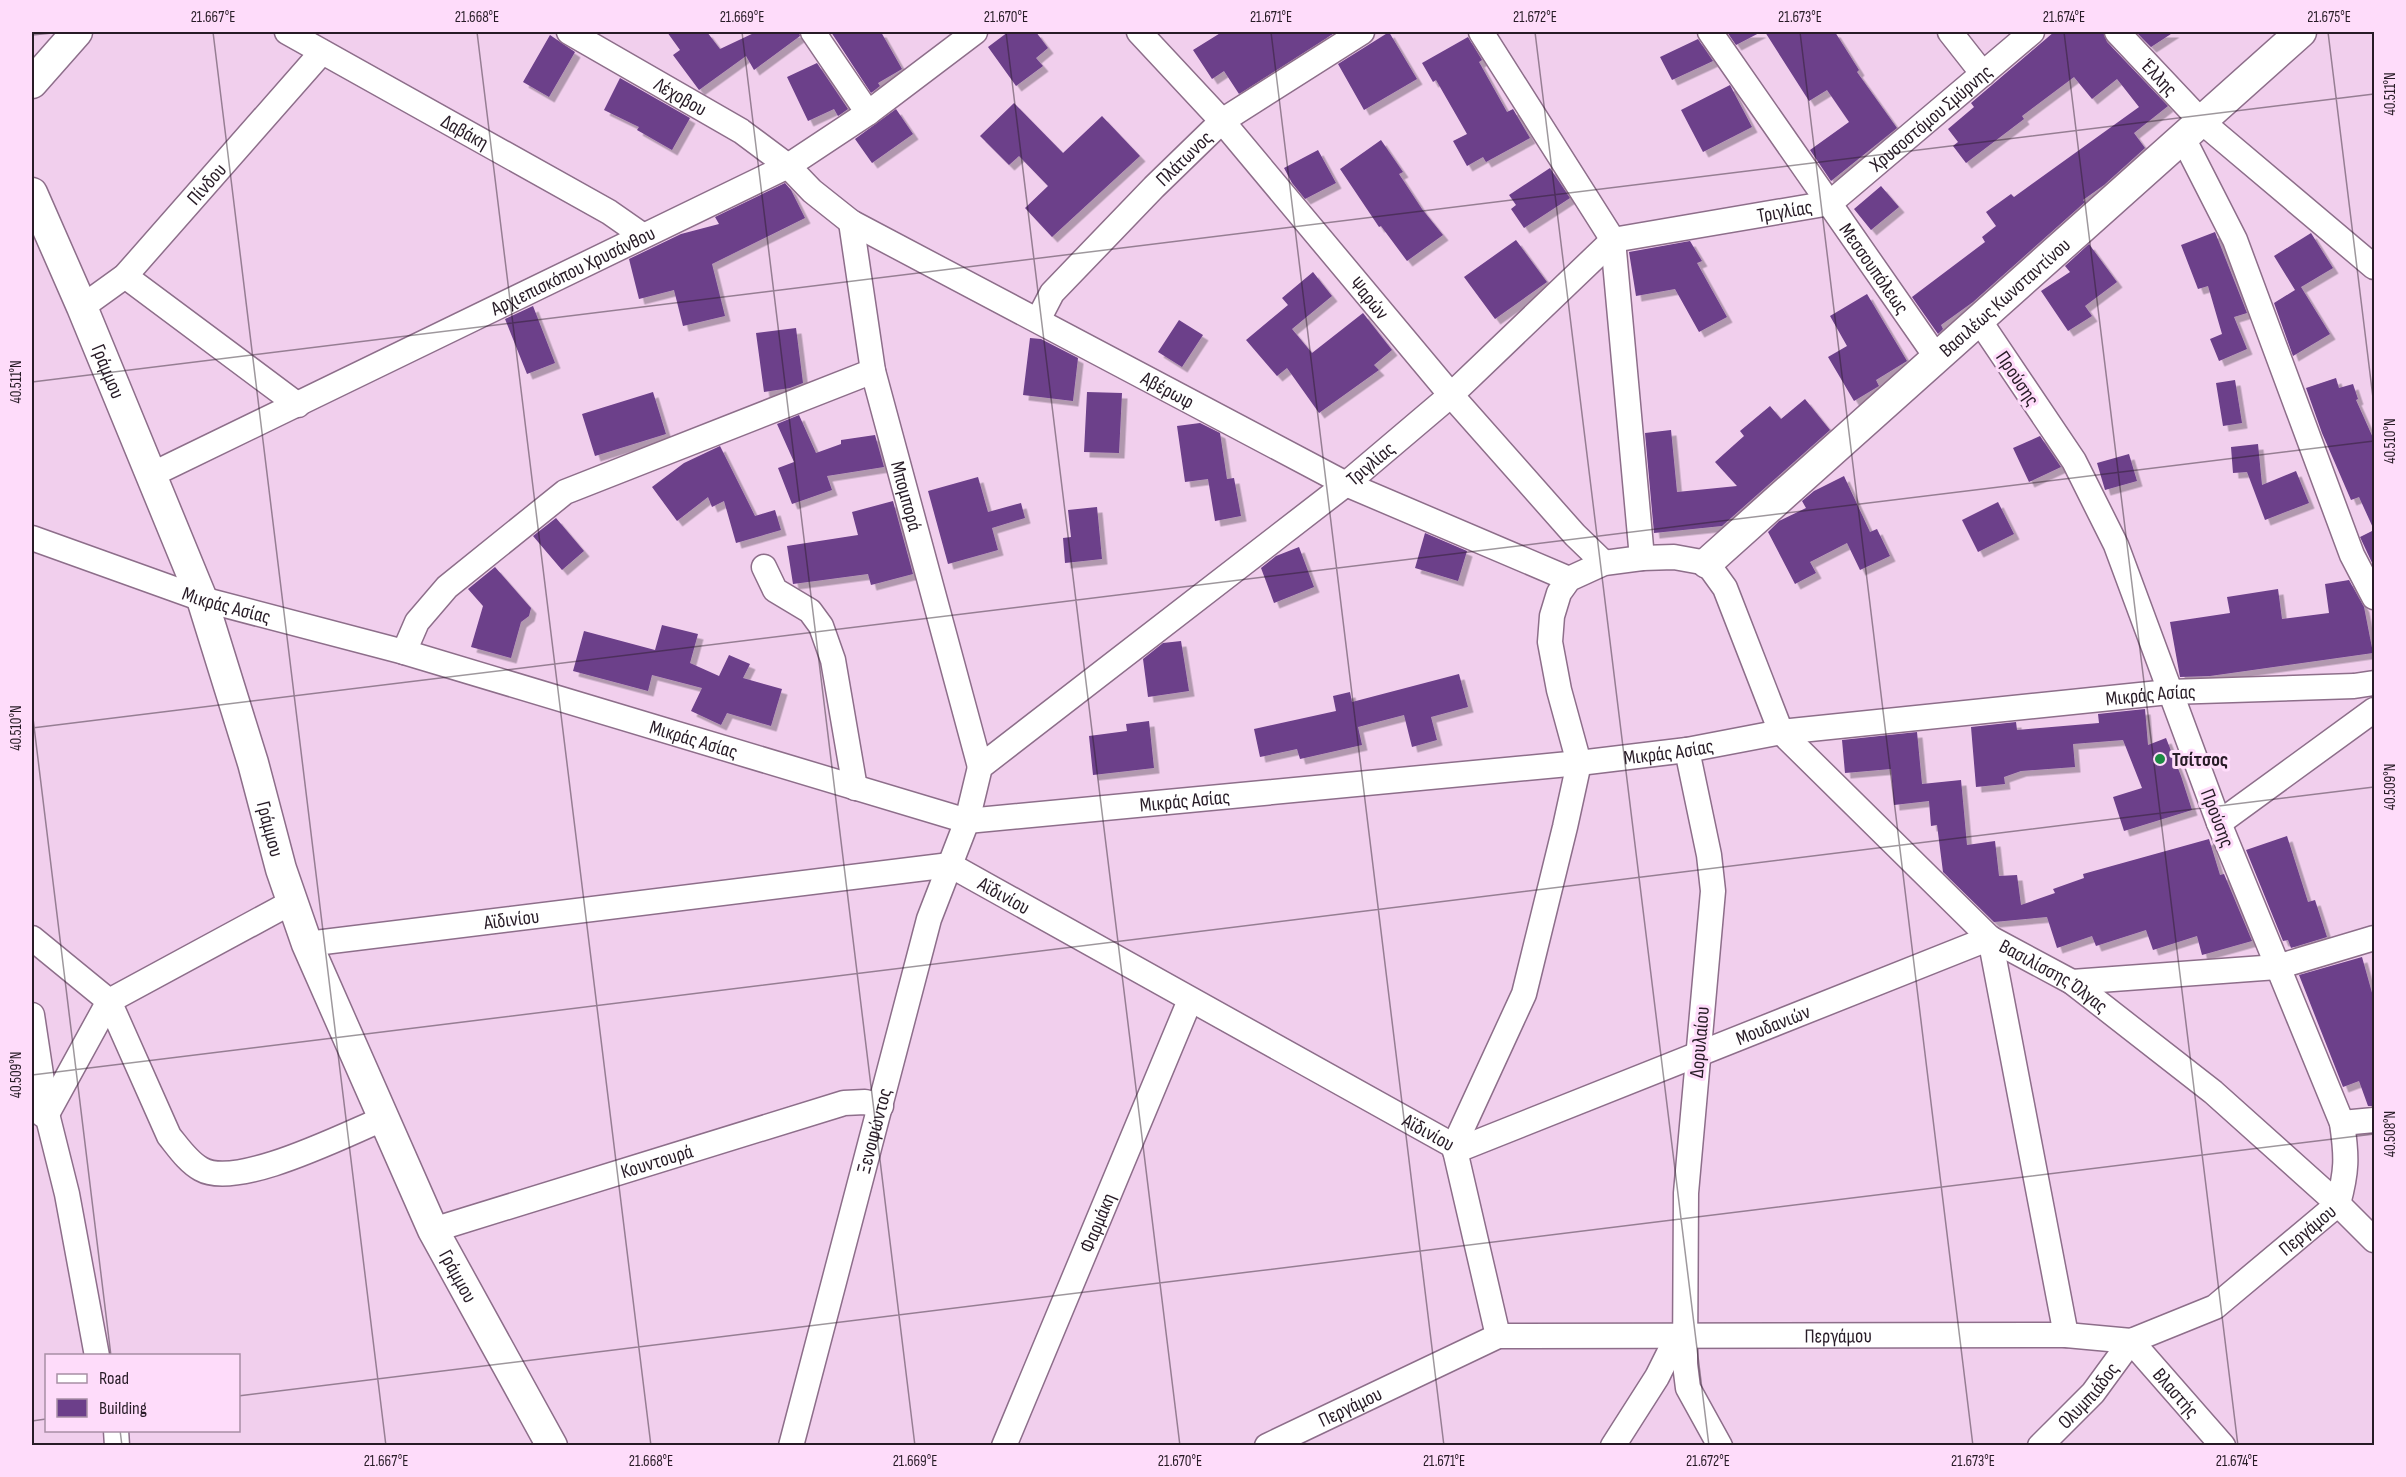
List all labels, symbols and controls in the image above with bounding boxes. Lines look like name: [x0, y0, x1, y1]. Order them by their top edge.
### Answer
text: 21.667°E: [191, 8, 235, 27]
text: 21.668°E: [455, 8, 499, 27]
text: 21.669°E: [720, 8, 764, 27]
text: 21.670°E: [984, 8, 1028, 27]
text: 21.671°E: [1250, 8, 1292, 27]
text: 21.672°E: [1513, 8, 1557, 27]
text: 21.673°E: [1778, 8, 1822, 27]
text: 21.674°E: [2043, 8, 2085, 27]
text: 21.675°E: [2307, 8, 2351, 27]
street label: Έλλης: [2135, 53, 2182, 101]
street label: Χρυσοστόμου Σμύρνης: [1864, 60, 1998, 178]
street label: Λέχοβου: [649, 72, 711, 122]
text: 40.511°N: [2381, 72, 2400, 116]
street label: Δαβάκη: [437, 110, 492, 155]
street label: Πλάτωνος: [1151, 126, 1218, 192]
street label: Πίνδου: [182, 158, 232, 210]
street label: Τριγλίας: [1755, 195, 1814, 228]
street label: Μεσσουπόλεως: [1834, 219, 1914, 319]
street label: Αρχιεπισκόπου Χρυσάνθου: [486, 221, 659, 322]
street label: Βασιλέως Κωνσταντίνου: [1935, 233, 2076, 363]
street label: Ψαρών: [1344, 272, 1394, 325]
street label: Γράμμου: [86, 341, 129, 402]
street label: Προύσης: [1990, 347, 2044, 411]
text: 40.511°N: [7, 360, 26, 404]
street label: Αβέρωφ: [1136, 366, 1198, 414]
text: 40.510°N: [2381, 418, 2400, 464]
street label: Τριγλίας: [1342, 437, 1400, 491]
street label: Μπομπορά: [885, 459, 927, 534]
street label: Μικράς Ασίας: [179, 582, 273, 630]
street label: Μικράς Ασίας: [2104, 680, 2196, 711]
text: 40.510°N: [7, 705, 26, 751]
street label: Μικράς Ασίας: [647, 715, 740, 765]
street label: Μικράς Ασίας: [1622, 734, 1716, 771]
place label: Τσίτσος: [2172, 748, 2228, 772]
marker: Τσίτσος: [2153, 752, 2167, 766]
text: 40.509°N: [2381, 764, 2400, 810]
street label: Μικράς Ασίας: [1139, 785, 1231, 818]
street label: Προύσης: [2195, 786, 2239, 851]
street label: Γράμμου: [251, 799, 288, 860]
street label: Αϊδινίου: [973, 872, 1034, 920]
street label: Αϊδινίου: [482, 905, 541, 935]
street label: Βασιλίσσης Όλγας: [1995, 934, 2113, 1019]
street label: Μουδανιών: [1732, 1000, 1814, 1051]
street label: Δορυλαίου: [1685, 1006, 1715, 1079]
text: 40.509°N: [7, 1052, 26, 1098]
street label: Ξενοφώντος: [852, 1086, 897, 1176]
street label: Αϊδινίου: [1397, 1108, 1458, 1157]
text: 40.508°N: [2381, 1111, 2400, 1157]
street label: Κουντουρά: [618, 1139, 696, 1184]
street label: Φαρμάκη: [1075, 1190, 1121, 1256]
street label: Περγάμου: [2274, 1200, 2341, 1261]
street label: Γράμμου: [433, 1246, 482, 1307]
street label: Περγάμου: [1804, 1324, 1872, 1348]
legend: [45, 1354, 240, 1432]
street label: Ολυμπιάδος: [2053, 1358, 2124, 1434]
street label: Βλαστής: [2147, 1363, 2204, 1423]
text: Road: [99, 1368, 129, 1389]
street label: Περγάμου: [1315, 1382, 1386, 1433]
text: Building: [99, 1398, 147, 1419]
text: 21.667°E: [364, 1452, 408, 1471]
text: 21.668°E: [629, 1452, 673, 1471]
text: 21.669°E: [893, 1452, 937, 1471]
text: 21.670°E: [1158, 1452, 1202, 1471]
text: 21.671°E: [1423, 1452, 1465, 1471]
text: 21.672°E: [1686, 1452, 1730, 1471]
text: 21.673°E: [1951, 1452, 1995, 1471]
text: 21.674°E: [2216, 1452, 2258, 1471]

